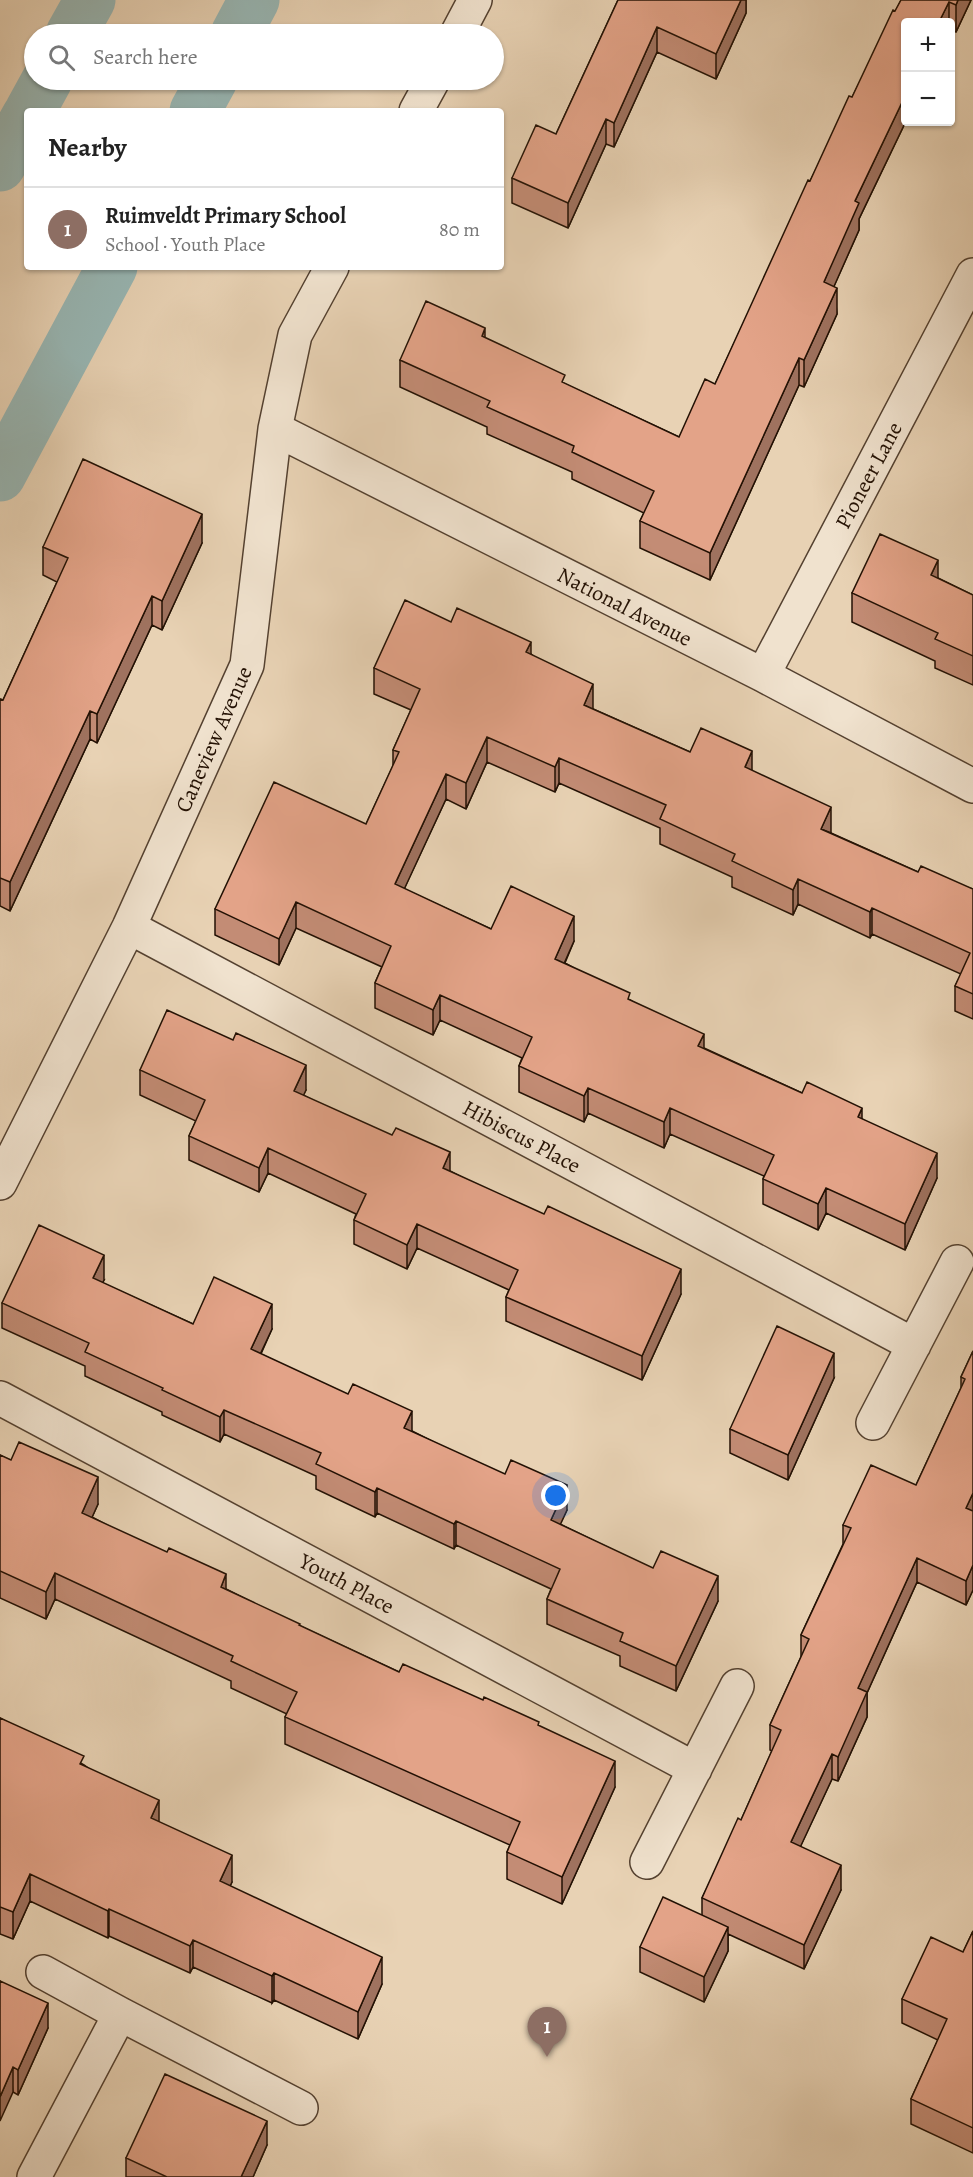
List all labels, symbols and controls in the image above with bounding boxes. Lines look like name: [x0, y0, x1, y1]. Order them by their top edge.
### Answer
map controls: [901, 18, 955, 126]
button: +: [901, 18, 955, 72]
search box: [24, 24, 504, 90]
icon: search: [45, 41, 78, 74]
text: Search here: [93, 42, 198, 72]
button: −: [901, 72, 955, 126]
text: Nearby: [48, 130, 127, 165]
text: Ruimveldt Primary School: [105, 201, 346, 231]
text: 1: [64, 216, 71, 243]
text: 80 m: [439, 216, 480, 243]
text: School · Youth Place: [105, 231, 265, 258]
street label: Pioneer Lane: [828, 417, 910, 534]
street label: National Avenue: [552, 560, 697, 654]
street label: Caneview Avenue: [168, 662, 260, 817]
street label: Hibiscus Place: [457, 1093, 586, 1181]
your location: [541, 1481, 570, 1510]
street label: Youth Place: [293, 1546, 399, 1621]
pin: 1: [528, 2008, 566, 2057]

